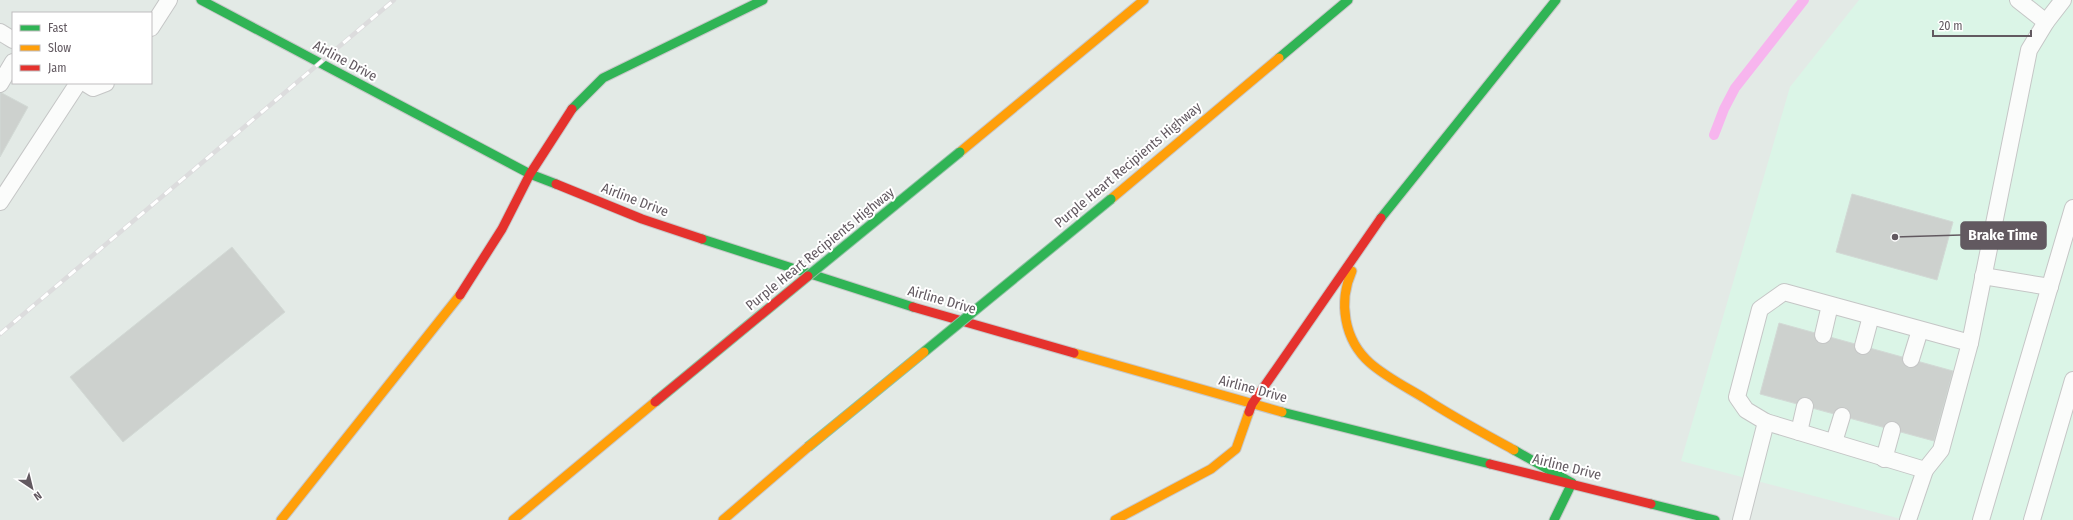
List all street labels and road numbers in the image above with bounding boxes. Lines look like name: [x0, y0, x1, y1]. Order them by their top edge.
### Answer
street label: Airline Drive: [310, 37, 380, 85]
street label: Purple Heart Recipients Highway: [1051, 98, 1205, 231]
street label: Airline Drive: [599, 179, 671, 221]
street label: Purple Heart Recipients Highway: [742, 183, 898, 314]
street label: Airline Drive: [906, 282, 978, 318]
street label: Airline Drive: [1217, 372, 1289, 406]
street label: Airline Drive: [1531, 450, 1603, 484]

